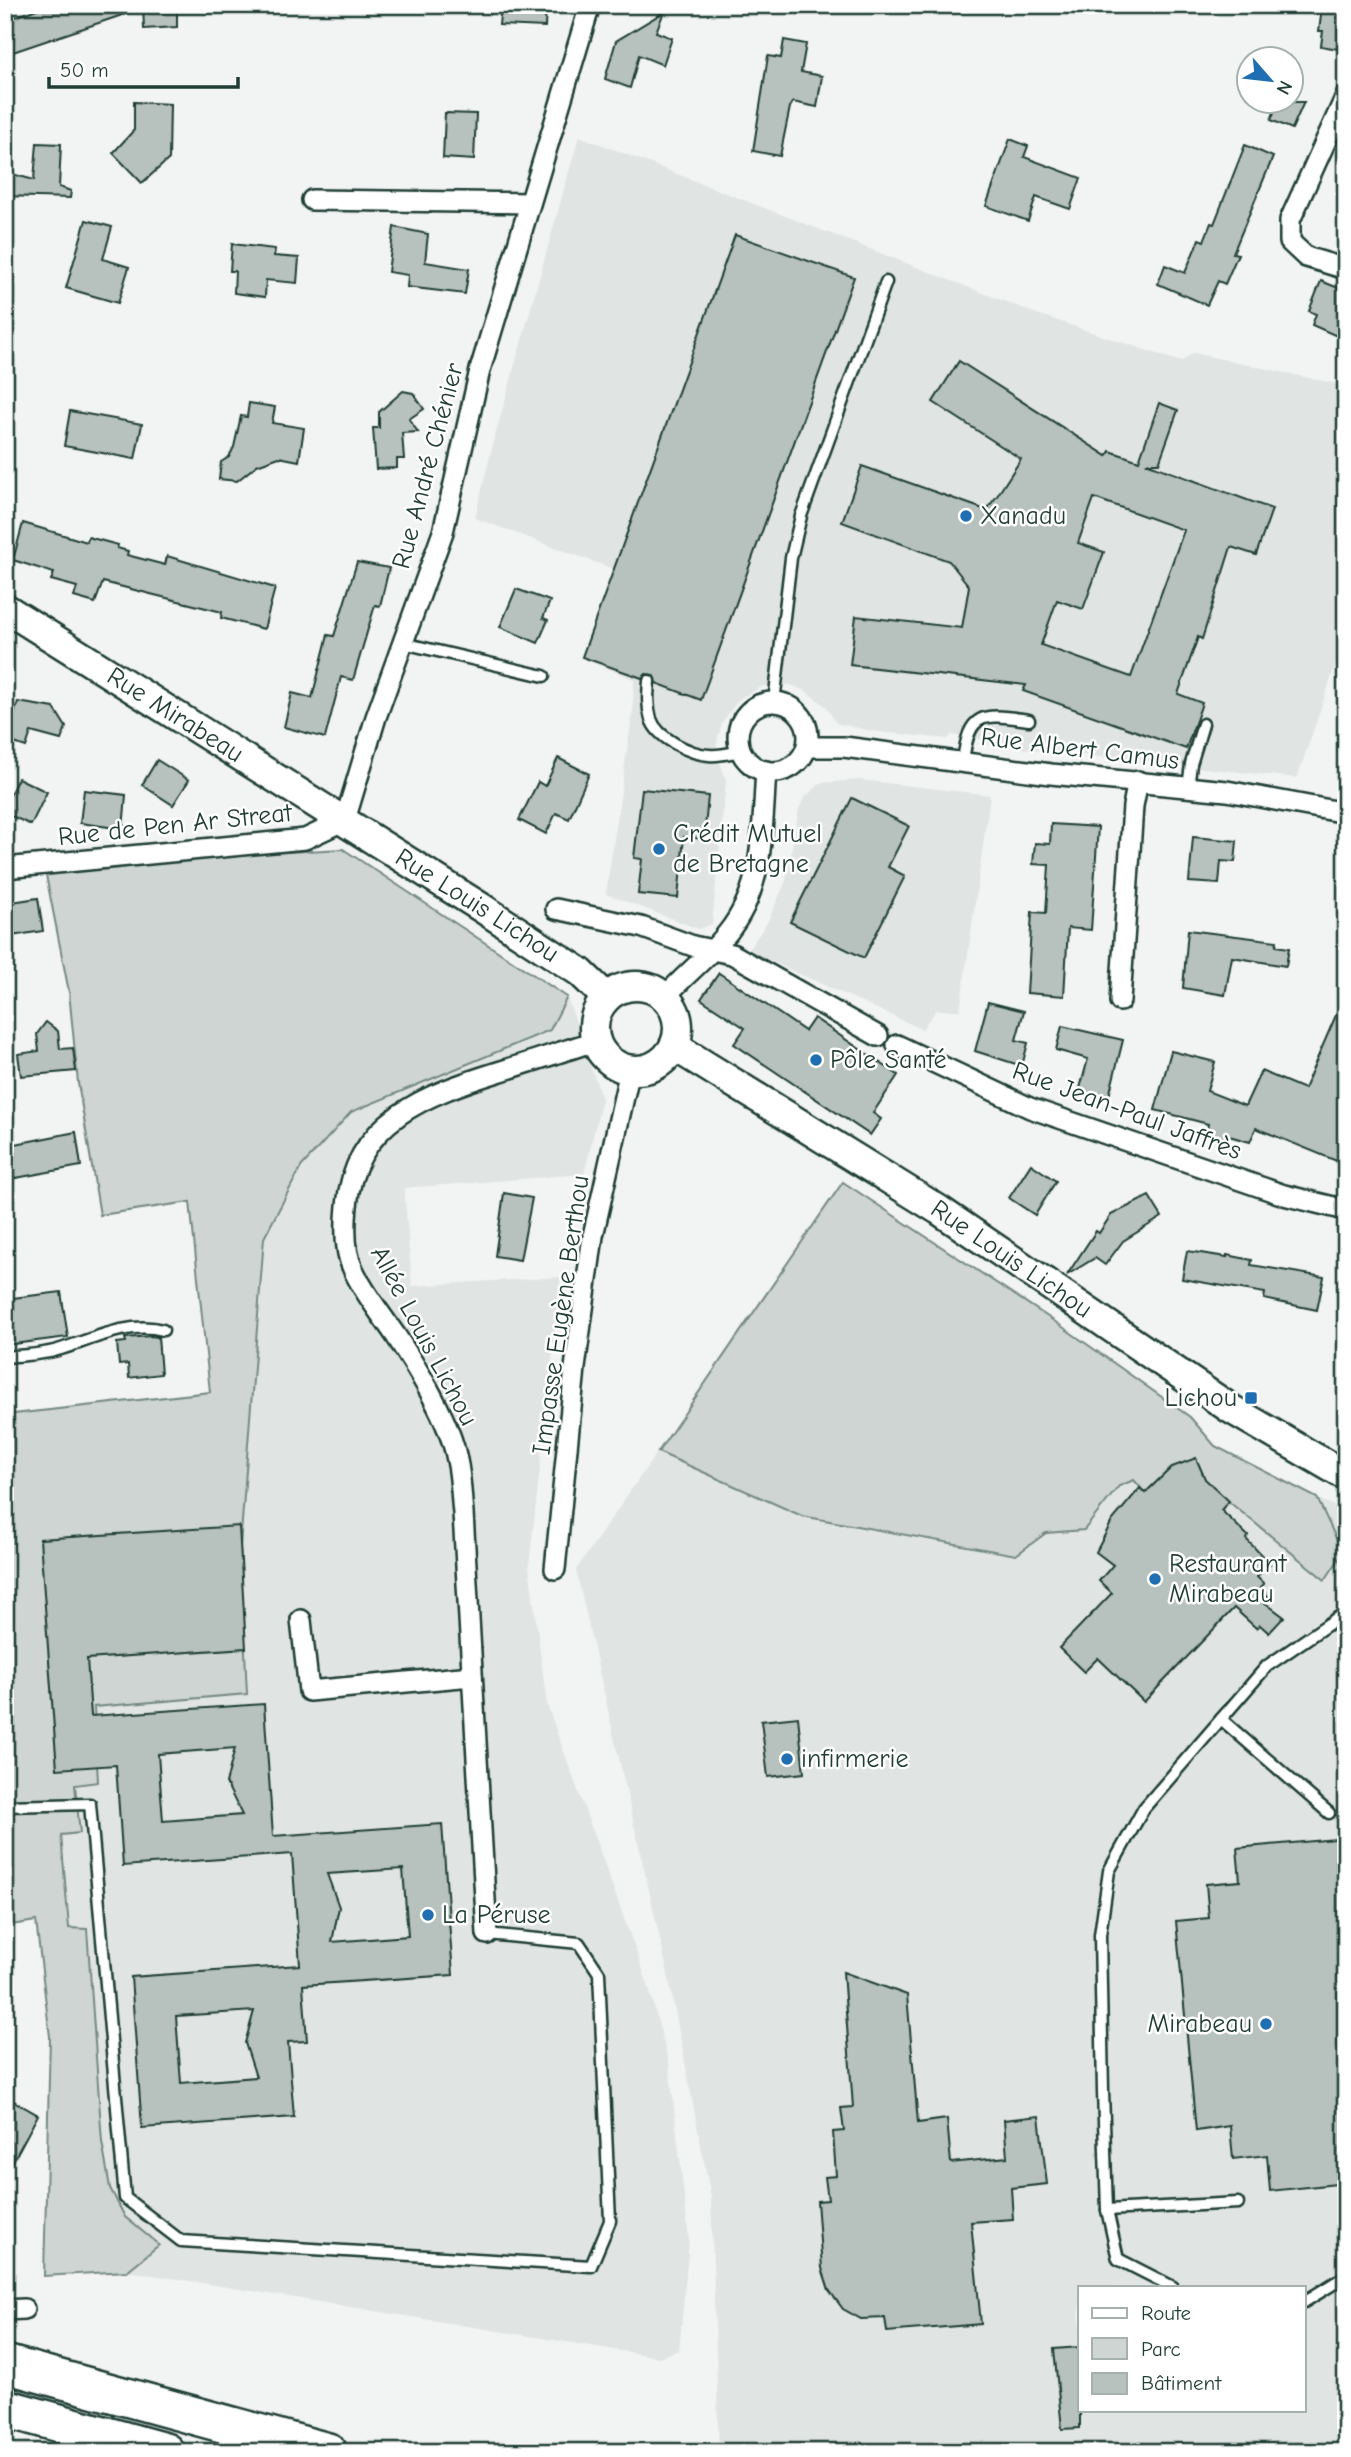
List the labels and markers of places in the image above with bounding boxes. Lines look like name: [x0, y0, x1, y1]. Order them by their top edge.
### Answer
place label: Xanadu: [980, 501, 1066, 531]
marker: Xanadu: [958, 508, 974, 524]
place label: Crédit Mutuel de Bretagne: [673, 819, 822, 879]
marker: Crédit Mutuel de Bretagne: [651, 841, 667, 857]
place label: Pôle Santé: [830, 1045, 946, 1075]
marker: Pôle Santé: [808, 1052, 824, 1068]
place label: Lichou: [1165, 1383, 1237, 1413]
marker: Lichou: [1243, 1390, 1259, 1406]
place label: Restaurant Mirabeau: [1169, 1549, 1288, 1609]
marker: Restaurant Mirabeau: [1147, 1571, 1163, 1587]
place label: infirmerie: [801, 1744, 909, 1774]
marker: infirmerie: [779, 1751, 795, 1767]
place label: La Péruse: [442, 1900, 551, 1930]
marker: La Péruse: [420, 1907, 436, 1923]
place label: Mirabeau: [1147, 2009, 1252, 2039]
marker: Mirabeau: [1258, 2016, 1274, 2032]

